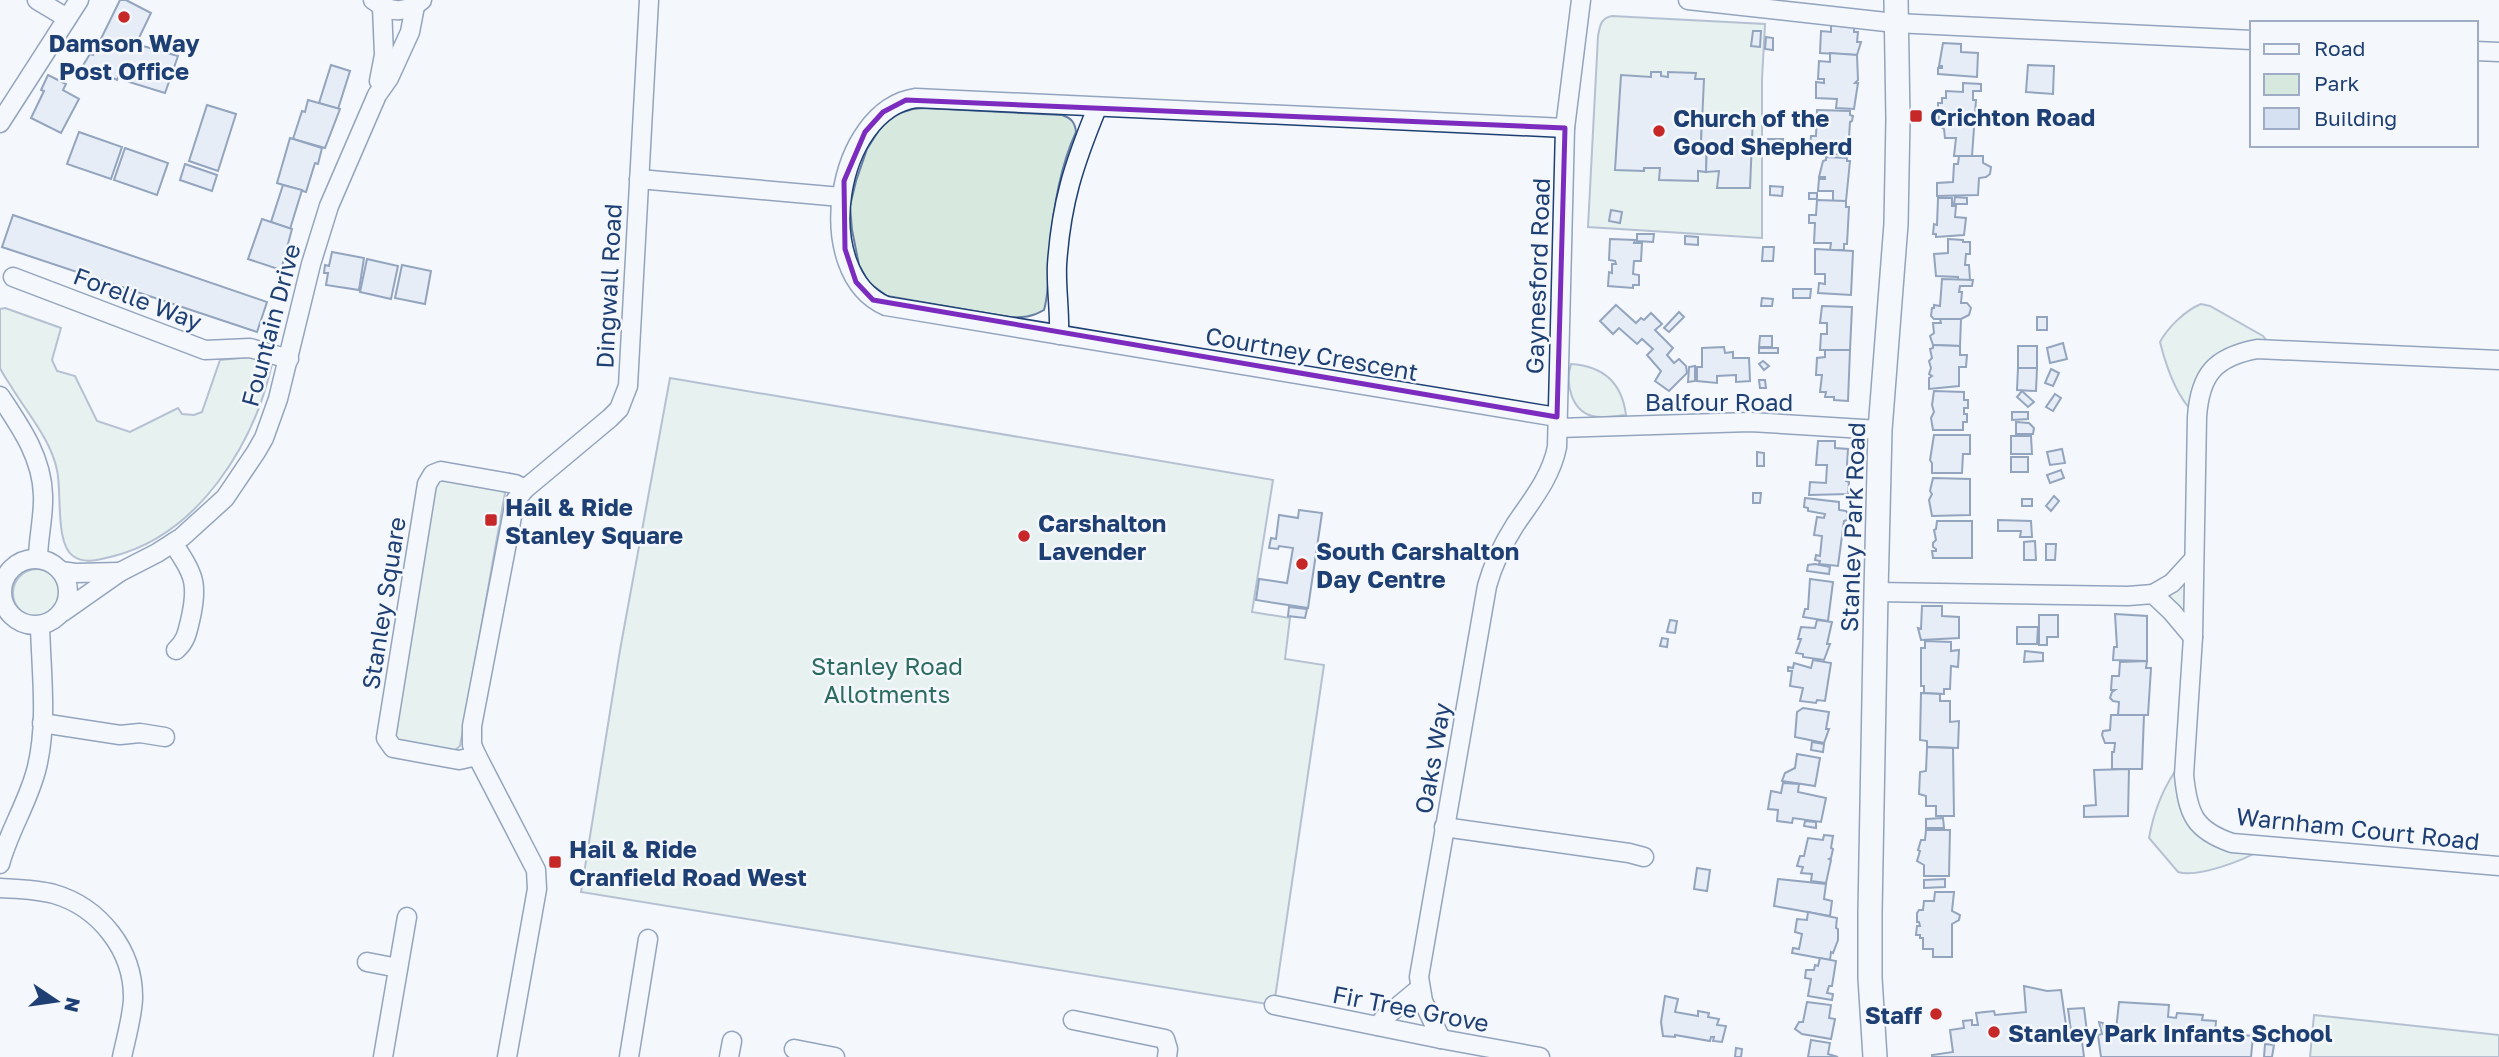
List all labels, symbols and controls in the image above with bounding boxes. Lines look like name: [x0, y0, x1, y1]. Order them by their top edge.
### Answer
marker: Damson Way Post Office: [116, 9, 132, 25]
legend: [2250, 21, 2478, 147]
place label: Damson Way Post Office: [48, 28, 200, 85]
text: Road: [2314, 35, 2365, 61]
text: Park: [2314, 70, 2360, 96]
place label: Crichton Road: [1930, 102, 2095, 131]
place label: Church of the Good Shepherd: [1673, 103, 1852, 160]
text: Building: [2314, 105, 2397, 131]
marker: Crichton Road: [1908, 108, 1924, 124]
marker: Church of the Good Shepherd: [1651, 123, 1667, 139]
street label: Gaynesford Road: [1519, 177, 1555, 375]
street label: Dingwall Road: [589, 203, 627, 369]
street label: Fountain Drive: [234, 240, 306, 410]
street label: Forelle Way: [70, 260, 206, 336]
street label: Courtney Crescent: [1203, 320, 1421, 386]
street label: Balfour Road: [1645, 387, 1793, 416]
street label: Stanley Park Road: [1834, 422, 1870, 632]
place label: Hail & Ride Stanley Square: [505, 492, 683, 549]
place label: Carshalton Lavender: [1038, 508, 1166, 565]
marker: Hail & Ride Stanley Square: [483, 512, 499, 528]
street label: Stanley Square: [355, 515, 411, 691]
marker: Carshalton Lavender: [1016, 528, 1032, 544]
place label: South Carshalton Day Centre: [1316, 536, 1519, 593]
marker: South Carshalton Day Centre: [1294, 556, 1310, 572]
park label: Stanley Road Allotments: [811, 651, 963, 708]
street label: Oaks Way: [1408, 700, 1456, 816]
street label: Warnham Court Road: [2235, 801, 2481, 855]
place label: Hail & Ride Cranfield Road West: [569, 834, 807, 891]
marker: Hail & Ride Cranfield Road West: [547, 854, 563, 870]
north arrow: [21, 966, 91, 1036]
street label: Fir Tree Grove: [1330, 979, 1492, 1037]
text: N: [60, 995, 86, 1015]
place label: Staff: [1865, 1000, 1922, 1029]
marker: Staff: [1928, 1006, 1944, 1022]
place label: Stanley Park Infants School: [2008, 1018, 2332, 1047]
marker: Stanley Park Infants School: [1986, 1024, 2002, 1040]

